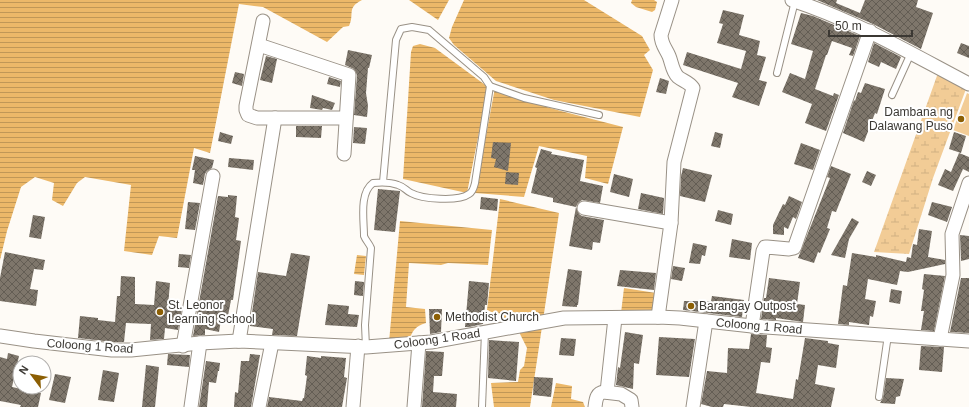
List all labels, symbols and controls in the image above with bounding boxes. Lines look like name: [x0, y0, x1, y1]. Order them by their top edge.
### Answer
scale bar: [829, 12, 912, 38]
text: 50 m: [835, 19, 862, 33]
place label: Dambana ng Dalawang Puso: [869, 105, 953, 133]
marker: Dambana ng Dalawang Puso: [956, 114, 966, 124]
place label: St. Leonor Learning School: [168, 298, 255, 326]
place label: Barangay Outpost: [699, 299, 796, 313]
marker: Barangay Outpost: [686, 301, 696, 311]
marker: St. Leonor Learning School: [155, 307, 165, 317]
place label: Methodist Church: [445, 310, 539, 324]
marker: Methodist Church: [432, 312, 442, 322]
street label: Coloong 1 Road: [715, 315, 803, 337]
street label: Coloong 1 Road: [393, 326, 481, 352]
street label: Coloong 1 Road: [46, 336, 134, 356]
north arrow: [12, 355, 52, 395]
text: N: [16, 363, 31, 376]

